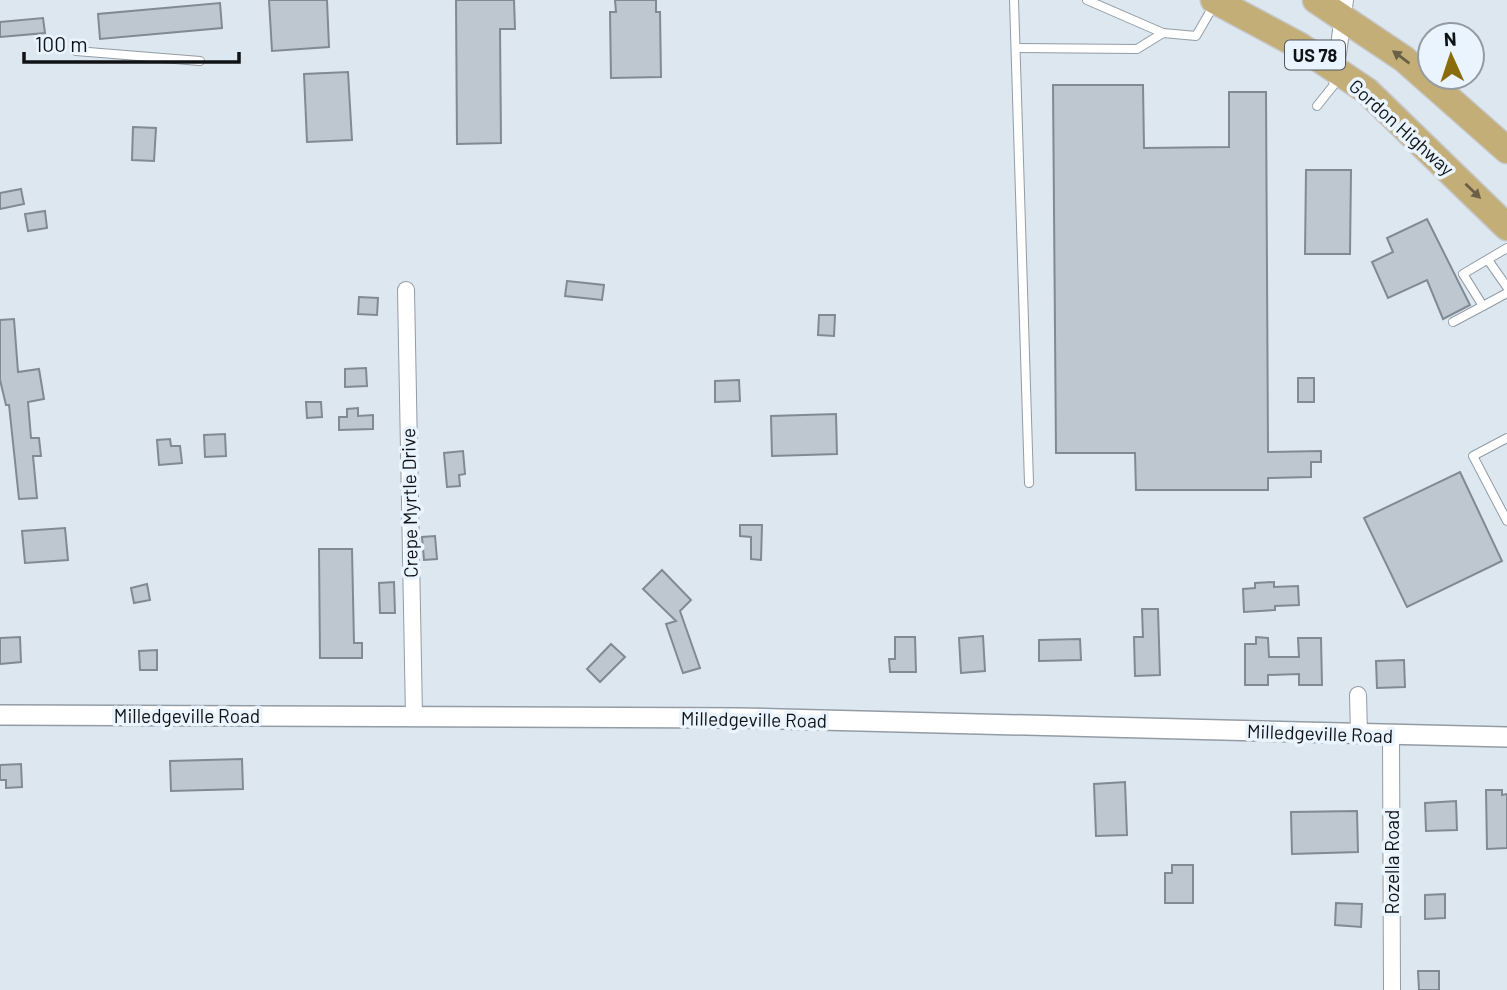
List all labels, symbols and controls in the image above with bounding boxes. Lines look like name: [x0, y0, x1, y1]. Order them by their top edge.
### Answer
scale bar: [24, 21, 240, 65]
north arrow: [1416, 21, 1486, 91]
text: N: [1443, 27, 1457, 50]
text: 100 m: [35, 31, 88, 56]
road number: US 78: [1285, 40, 1345, 70]
one-way arrow: [1391, 50, 1410, 64]
street label: Gordon Highway: [1345, 74, 1459, 180]
one-way arrow: [1464, 183, 1481, 200]
street label: Crepe Myrtle Drive: [396, 428, 422, 578]
street label: Milledgeville Road: [114, 704, 260, 727]
street label: Milledgeville Road: [681, 706, 827, 732]
street label: Milledgeville Road: [1247, 719, 1393, 747]
street label: Rozella Road: [1380, 810, 1403, 914]

